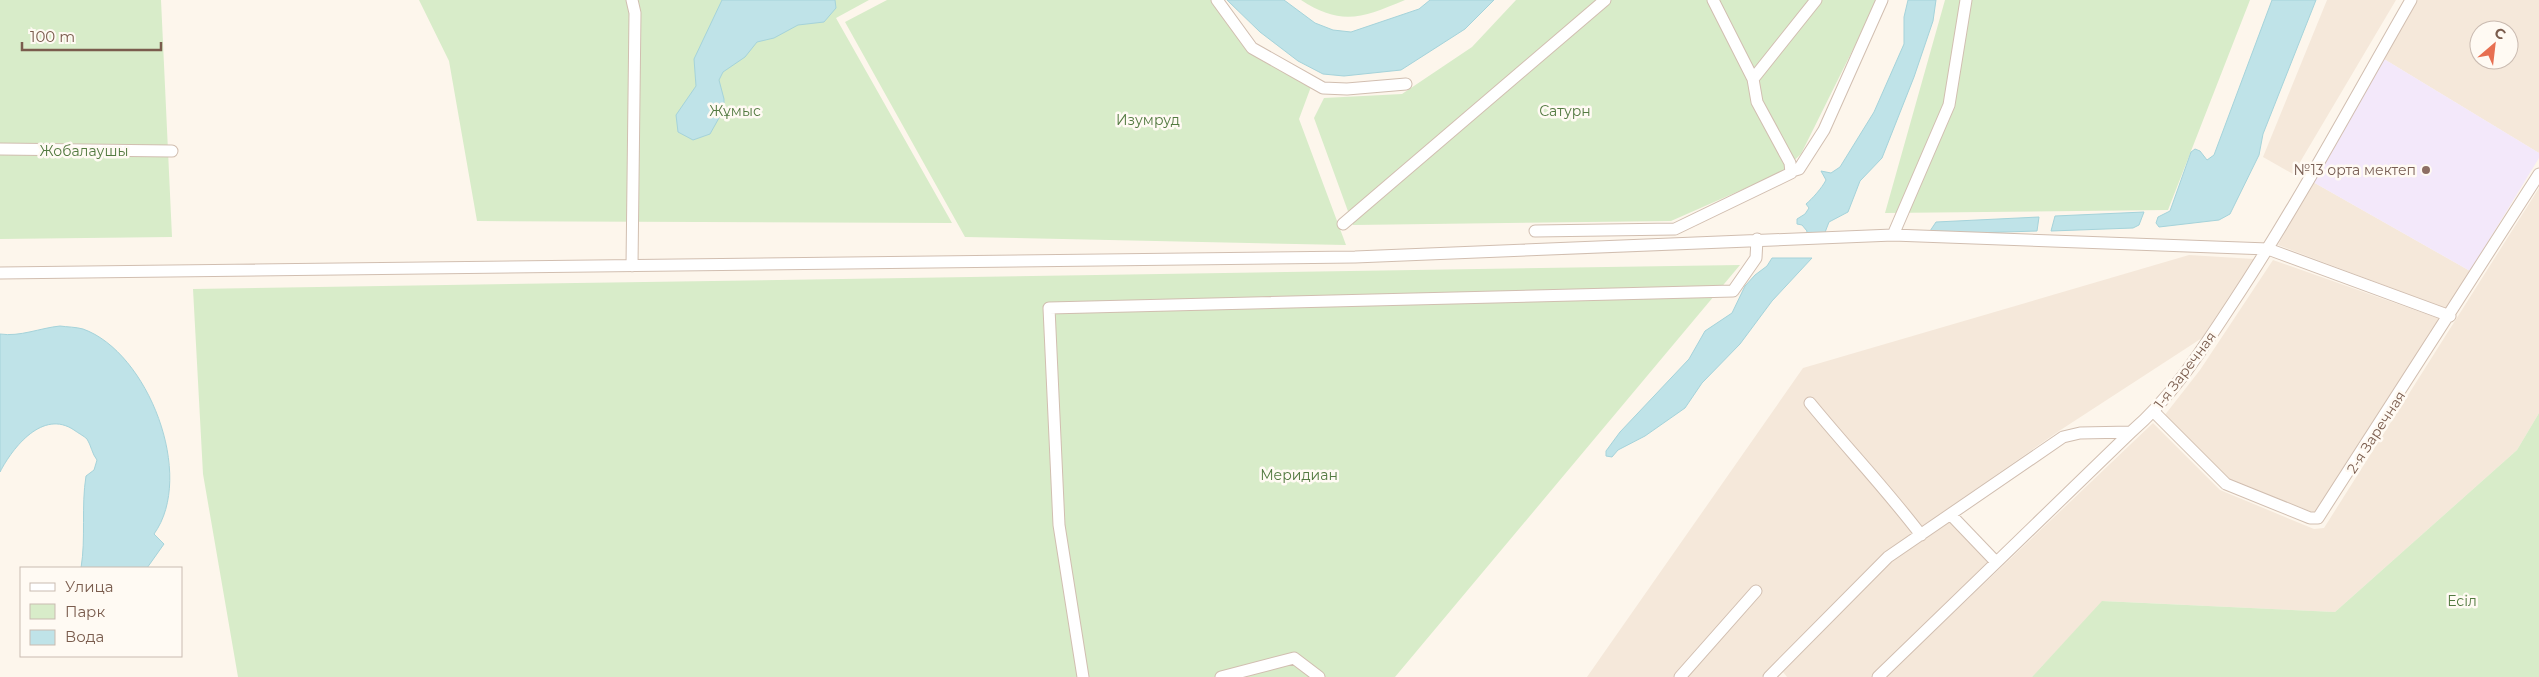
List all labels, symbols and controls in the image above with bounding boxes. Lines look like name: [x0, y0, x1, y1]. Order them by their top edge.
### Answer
scale bar: [22, 20, 161, 52]
north arrow: [2469, 20, 2519, 70]
text: С: [2491, 23, 2509, 44]
text: 100 m: [30, 27, 75, 46]
park label: Жұмыс: [709, 102, 761, 120]
park label: Сатурн: [1539, 102, 1591, 120]
park label: Изумруд: [1116, 111, 1180, 129]
park label: Жобалаушы: [40, 142, 128, 160]
place label: №13 орта мектеп: [2293, 161, 2416, 179]
marker: №13 орта мектеп: [2420, 164, 2432, 176]
street label: 1-я Заречная: [2150, 328, 2220, 412]
street label: 2-я Заречная: [2343, 387, 2409, 477]
park label: Меридиан: [1260, 466, 1338, 484]
legend: [20, 567, 182, 657]
text: Улица: [65, 577, 113, 596]
park label: Есіл: [2447, 592, 2477, 610]
text: Парк: [65, 602, 105, 621]
text: Вода: [65, 627, 104, 646]

